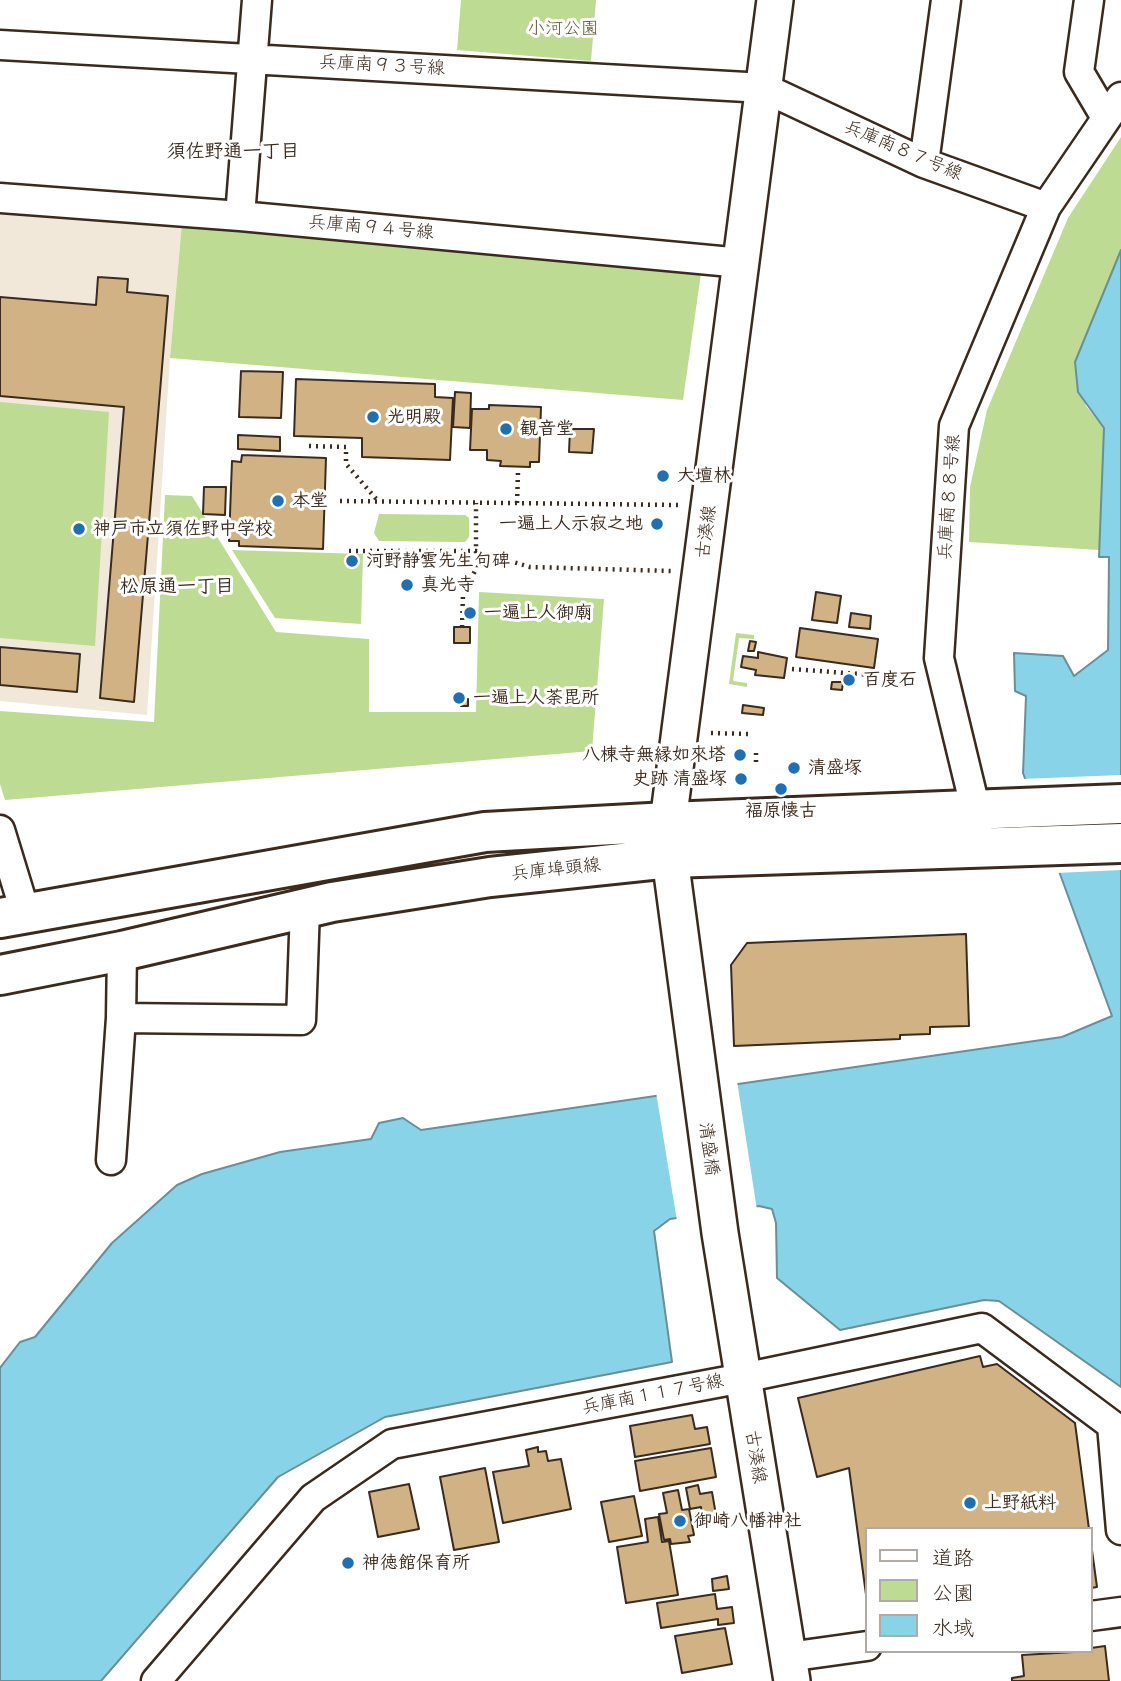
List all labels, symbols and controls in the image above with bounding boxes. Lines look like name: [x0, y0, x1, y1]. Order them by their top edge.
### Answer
park label: 小河公園: [527, 18, 599, 40]
street label: 兵庫南９３号線: [319, 52, 445, 80]
street label: 兵庫南８７号線: [841, 116, 965, 186]
district label: 須佐野通一丁目: [167, 141, 299, 163]
street label: 兵庫南９４号線: [307, 212, 435, 244]
place label: 光明殿: [387, 406, 441, 428]
marker: 光明殿: [365, 409, 381, 425]
place label: 観音堂: [520, 418, 574, 440]
marker: 観音堂: [498, 421, 514, 437]
street label: 兵庫南８８号線: [935, 433, 965, 561]
place label: 大壇林: [677, 465, 731, 487]
marker: 大壇林: [655, 468, 671, 484]
place label: 本堂: [292, 490, 328, 512]
marker: 本堂: [270, 493, 286, 509]
street label: 古湊線: [693, 504, 721, 560]
place label: 一遍上人示寂之地: [499, 513, 643, 535]
marker: 一遍上人示寂之地: [649, 516, 665, 532]
place label: 神戸市立須佐野中学校: [93, 518, 273, 540]
marker: 神戸市立須佐野中学校: [71, 521, 87, 537]
place label: 河野静雲先生句碑: [366, 550, 510, 572]
marker: 河野静雲先生句碑: [344, 553, 360, 569]
place label: 真光寺: [421, 574, 475, 596]
district label: 松原通一丁目: [120, 576, 234, 598]
marker: 真光寺: [399, 577, 415, 593]
place label: 一遍上人御廟: [484, 602, 592, 624]
marker: 一遍上人御廟: [462, 605, 478, 621]
place label: 百度石: [863, 669, 917, 691]
marker: 百度石: [841, 672, 857, 688]
place label: 一遍上人荼毘所: [473, 687, 599, 709]
marker: 一遍上人荼毘所: [451, 690, 467, 706]
place label: 八棟寺無縁如來塔: [582, 744, 726, 766]
marker: 八棟寺無縁如來塔: [732, 747, 748, 763]
place label: 清盛塚: [808, 757, 862, 779]
marker: 清盛塚: [786, 760, 802, 776]
place label: 史跡 清盛塚: [632, 768, 727, 790]
marker: 史跡 清盛塚: [733, 771, 749, 787]
marker: 福原懐古: [773, 781, 789, 797]
place label: 福原懐古: [745, 800, 817, 822]
street label: 兵庫埠頭線: [510, 855, 602, 885]
street label: 清盛橋: [694, 1121, 722, 1177]
street label: 兵庫南１１７号線: [580, 1371, 726, 1419]
street label: 古湊線: [740, 1429, 770, 1485]
place label: 上野紙料: [984, 1492, 1056, 1514]
marker: 上野紙料: [962, 1495, 978, 1511]
place label: 御崎八幡神社: [694, 1510, 802, 1532]
marker: 御崎八幡神社: [672, 1513, 688, 1529]
legend: [866, 1527, 1093, 1653]
text: 道路: [932, 1546, 974, 1571]
place label: 神徳館保育所: [362, 1552, 470, 1574]
marker: 神徳館保育所: [340, 1555, 356, 1571]
text: 公園: [932, 1581, 974, 1606]
text: 水域: [932, 1616, 974, 1641]

